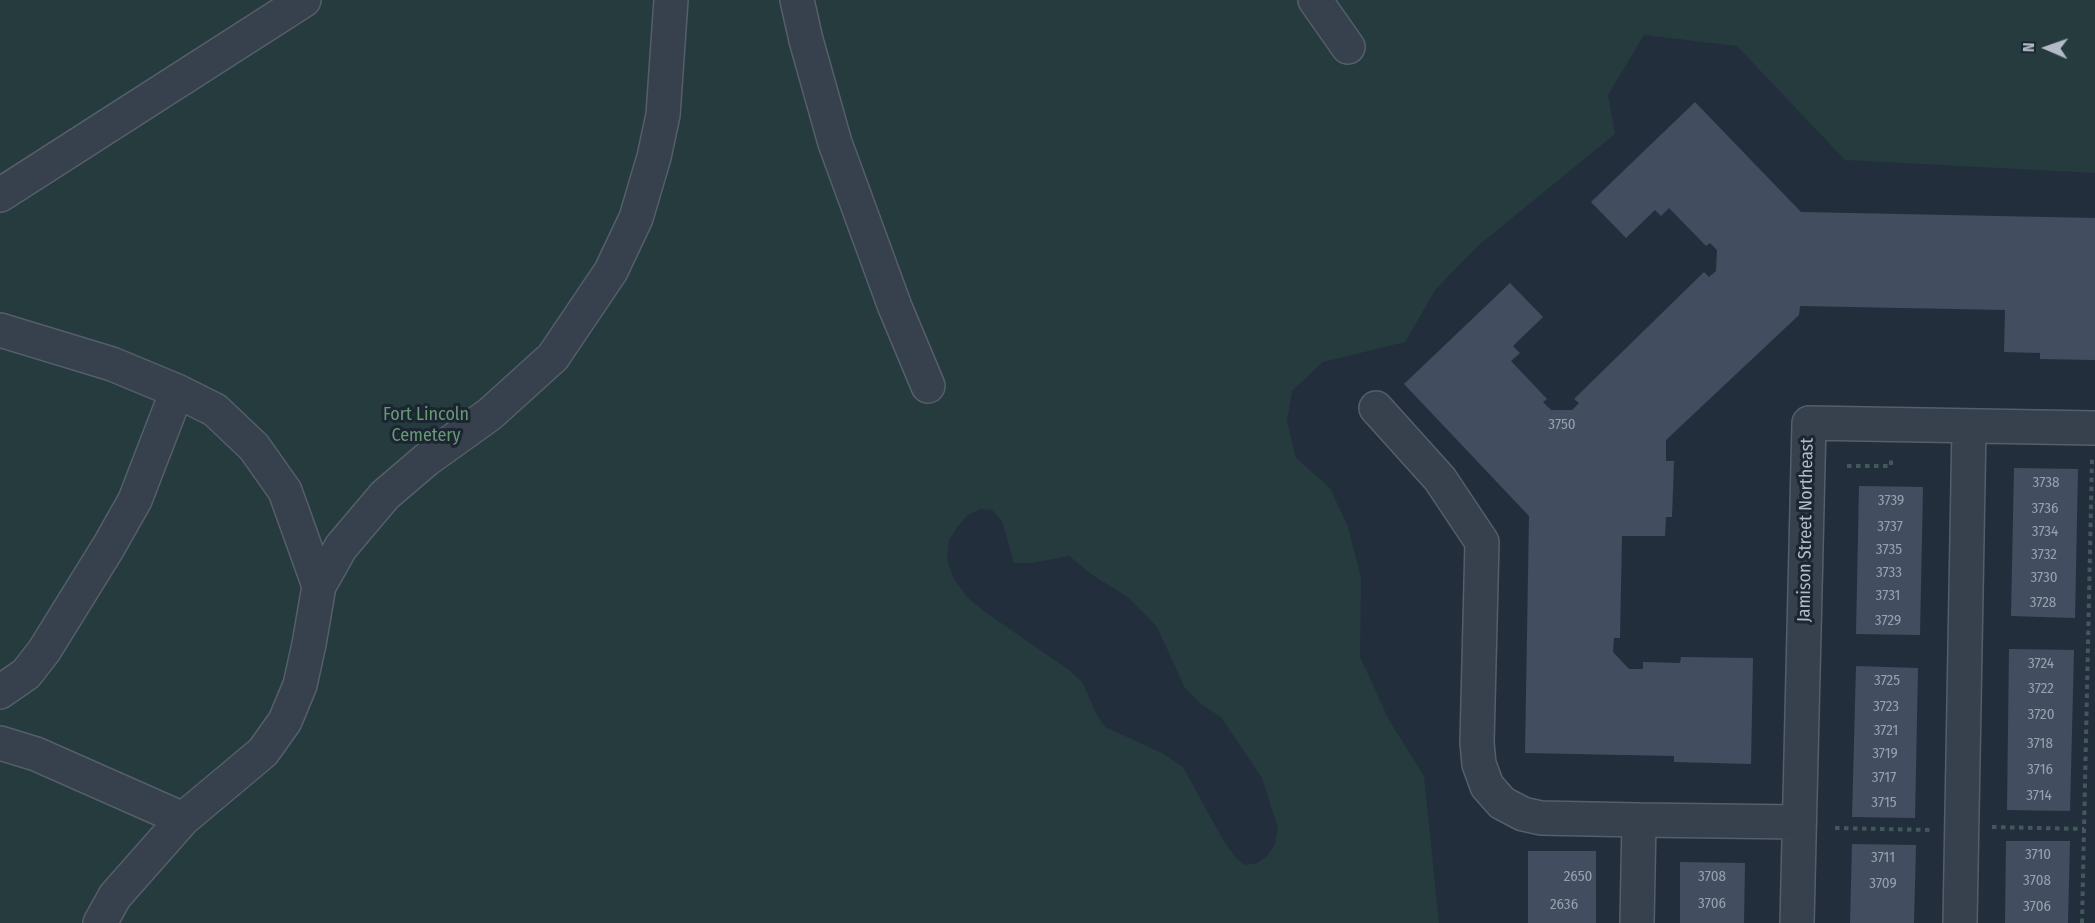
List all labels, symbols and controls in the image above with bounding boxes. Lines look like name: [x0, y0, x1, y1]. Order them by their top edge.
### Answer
north arrow: [2017, 18, 2077, 78]
text: N: [2019, 42, 2038, 52]
park label: Fort Lincoln Cemetery: [383, 404, 469, 446]
house number: 3750: [1548, 416, 1576, 434]
street label: Jamison Street Northeast: [1794, 438, 1818, 622]
house number: 3738: [2033, 474, 2059, 492]
house number: 3739: [1878, 492, 1904, 510]
house number: 3736: [2032, 500, 2058, 518]
house number: 3737: [1877, 518, 1903, 536]
house number: 3734: [2032, 523, 2058, 541]
house number: 3735: [1876, 541, 1902, 559]
house number: 3732: [2031, 546, 2057, 564]
house number: 3733: [1876, 564, 1902, 582]
house number: 3730: [2030, 569, 2058, 587]
house number: 3731: [1876, 587, 1900, 605]
house number: 3728: [2030, 594, 2056, 612]
house number: 3729: [1875, 612, 1901, 630]
house number: 3724: [2028, 655, 2054, 673]
house number: 3725: [1874, 672, 1900, 690]
house number: 3722: [2028, 680, 2054, 698]
house number: 3723: [1873, 698, 1899, 716]
house number: 3720: [2027, 706, 2055, 724]
house number: 3721: [1874, 722, 1898, 740]
house number: 3718: [2027, 735, 2053, 753]
house number: 3719: [1872, 745, 1898, 763]
house number: 3716: [2027, 761, 2053, 779]
house number: 3717: [1872, 769, 1896, 787]
house number: 3714: [2026, 787, 2052, 805]
house number: 3715: [1871, 794, 1897, 812]
house number: 3710: [2025, 846, 2051, 864]
house number: 3711: [1871, 849, 1895, 867]
house number: 2650: [1564, 868, 1592, 886]
house number: 3708: [1698, 868, 1726, 886]
house number: 3708: [2023, 872, 2051, 890]
house number: 3709: [1869, 875, 1897, 893]
house number: 3706: [1698, 895, 1726, 913]
house number: 2636: [1550, 896, 1578, 914]
house number: 3706: [2023, 898, 2051, 916]

